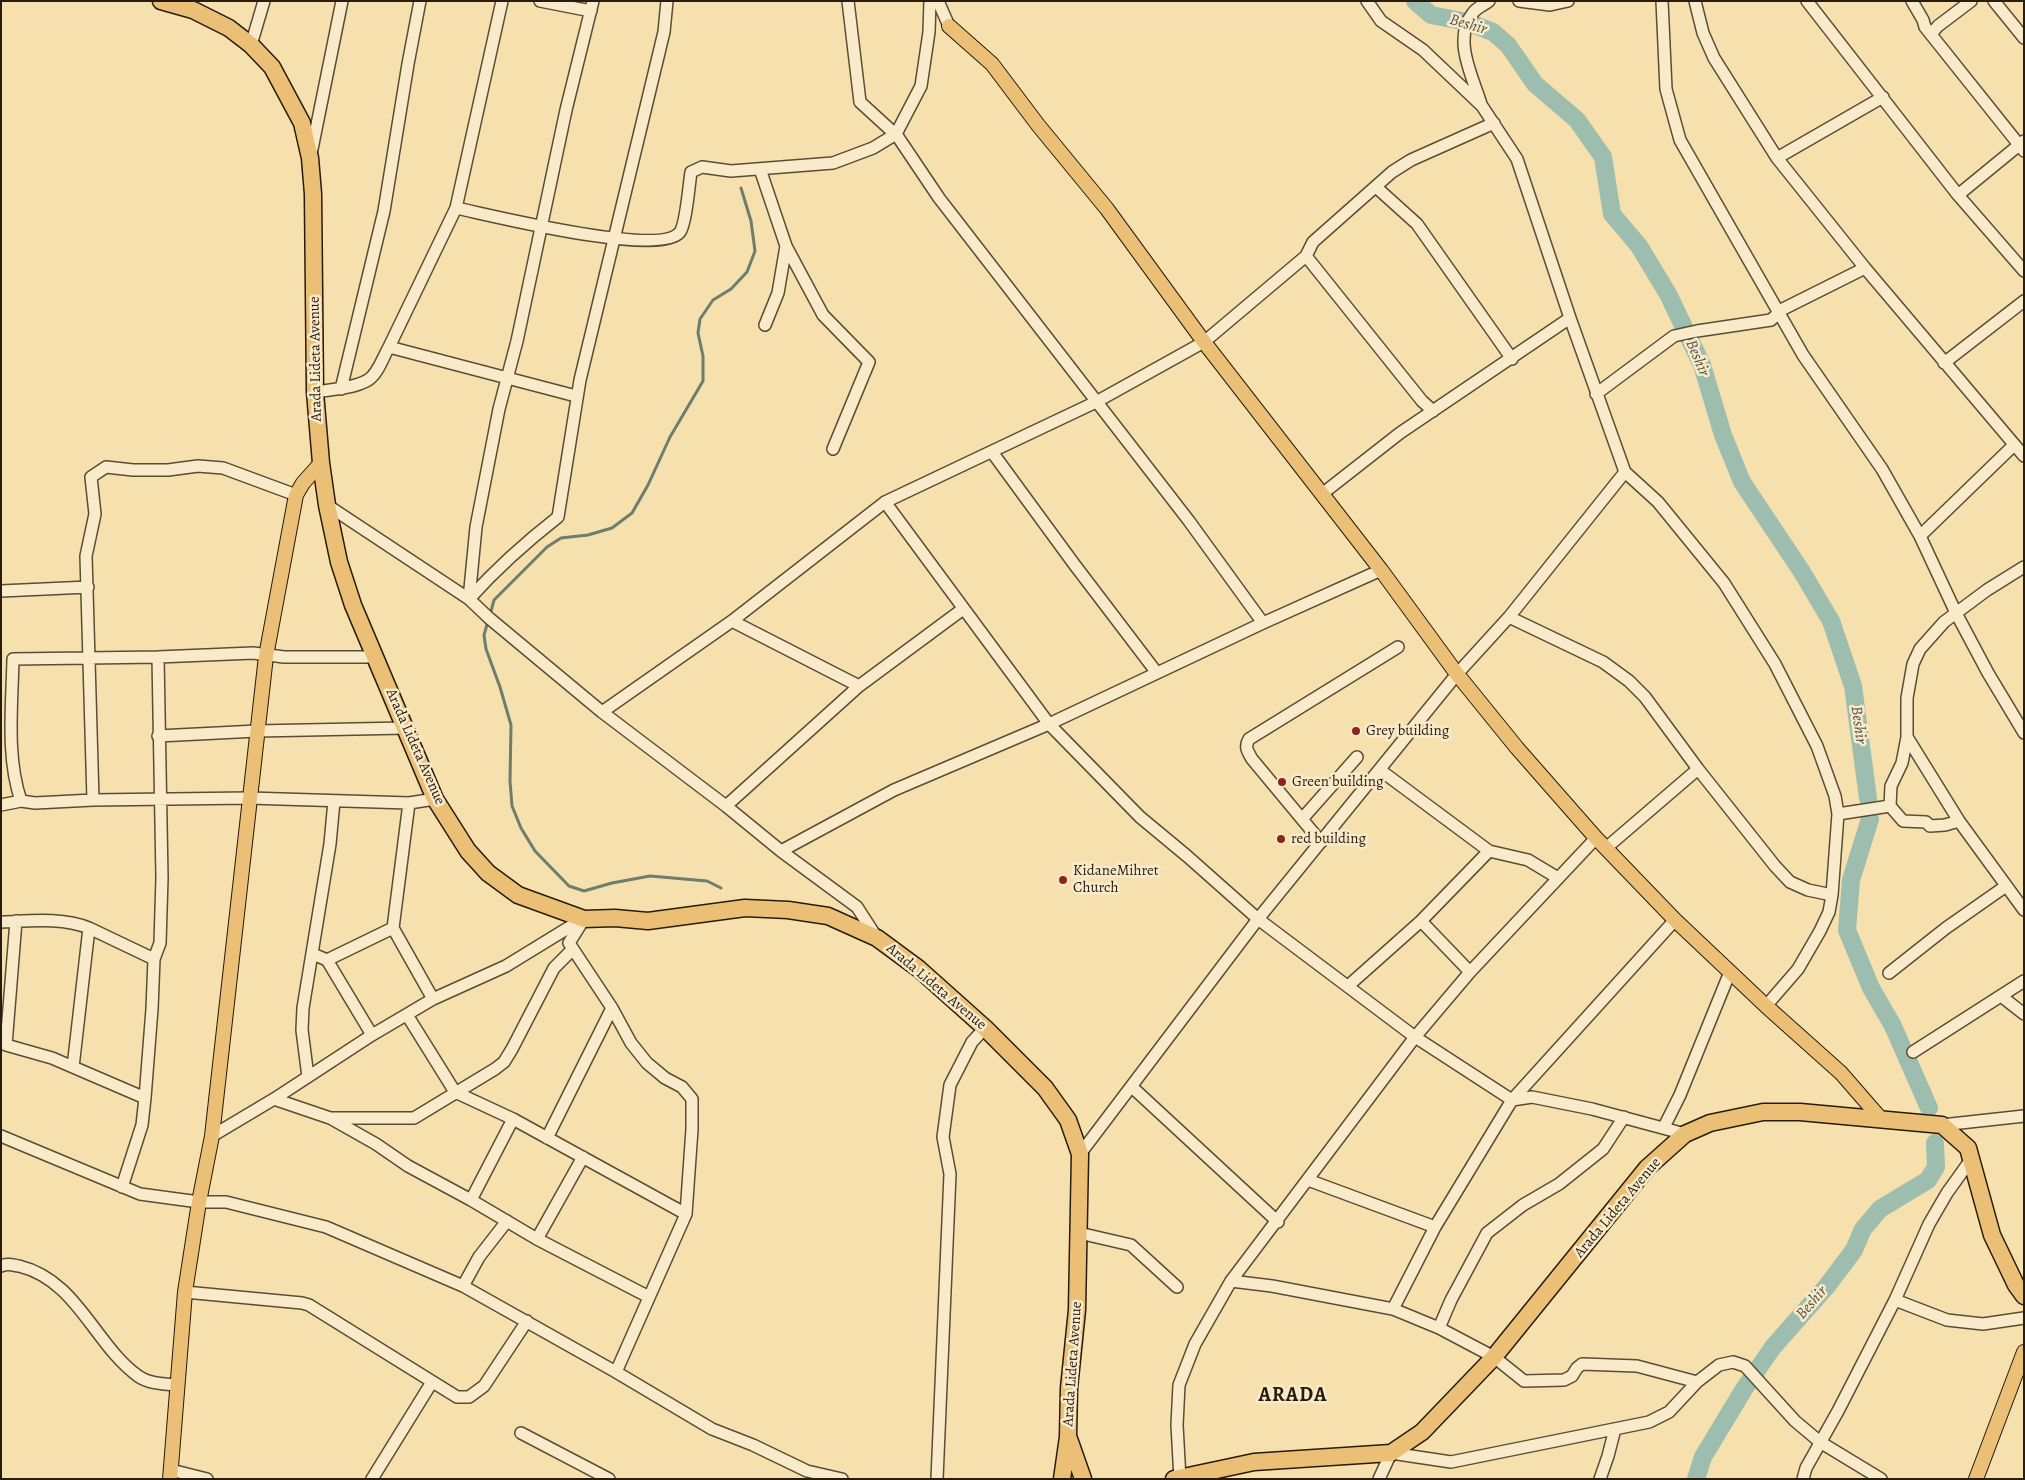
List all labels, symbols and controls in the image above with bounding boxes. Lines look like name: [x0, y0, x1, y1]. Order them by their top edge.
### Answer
water label: Beshir: [1447, 11, 1489, 39]
street label: Arada Lideta Avenue: [306, 296, 326, 422]
water label: Beshir: [1681, 337, 1713, 379]
street label: Arada Lideta Avenue: [381, 686, 449, 808]
water label: Beshir: [1846, 705, 1870, 745]
place label: Grey building: [1366, 722, 1449, 740]
marker: Grey building: [1350, 725, 1362, 737]
place label: Green building: [1292, 773, 1384, 791]
marker: Green building: [1276, 776, 1288, 788]
place label: red building: [1291, 830, 1366, 848]
marker: red building: [1275, 833, 1287, 845]
place label: KidaneMihret Church: [1073, 862, 1159, 897]
marker: KidaneMihret Church: [1057, 874, 1069, 886]
street label: Arada Lideta Avenue: [882, 940, 990, 1034]
street label: Arada Lideta Avenue: [1571, 1154, 1665, 1262]
water label: Beshir: [1792, 1282, 1832, 1324]
street label: Arada Lideta Avenue: [1060, 1301, 1086, 1427]
district label: ARADA: [1258, 1384, 1328, 1408]

